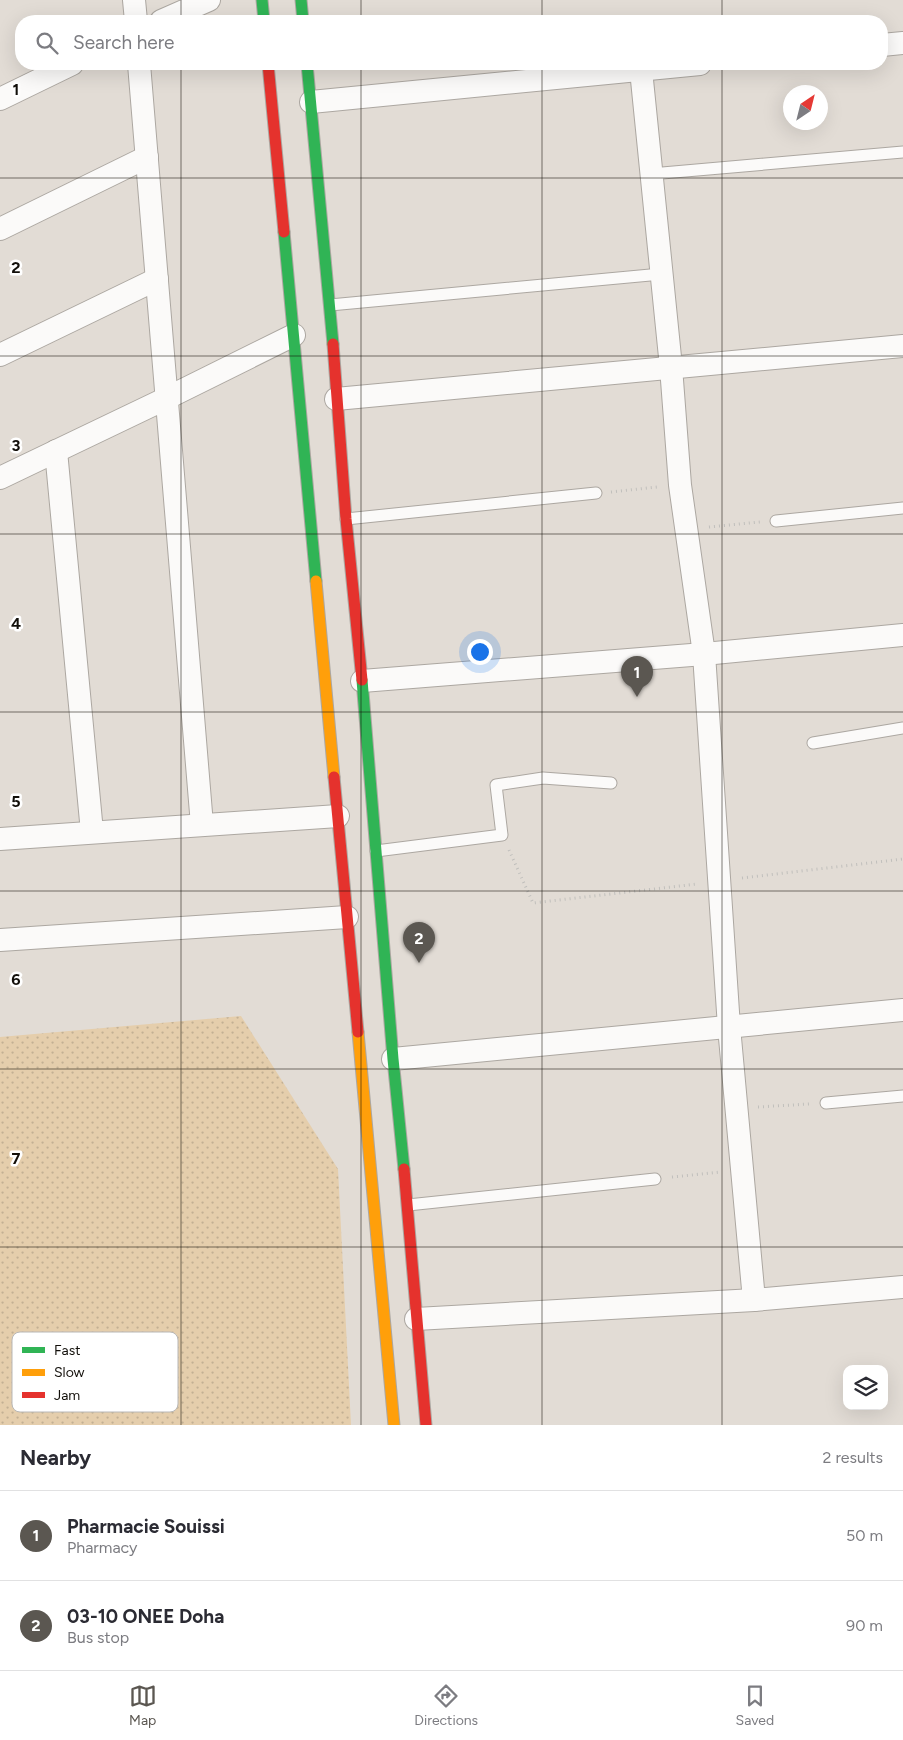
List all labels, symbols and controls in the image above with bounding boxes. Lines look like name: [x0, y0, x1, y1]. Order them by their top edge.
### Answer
search box: [15, 15, 888, 70]
icon: search: [33, 29, 61, 57]
text: Search here: [73, 31, 175, 54]
text: 1: [13, 80, 19, 99]
north arrow: [783, 85, 828, 130]
text: 2: [11, 258, 21, 277]
text: 3: [12, 436, 21, 455]
text: 4: [11, 614, 21, 633]
your location: [467, 639, 493, 665]
pin: 1: [621, 656, 653, 697]
text: 5: [11, 792, 21, 811]
pin: 2: [403, 922, 435, 963]
text: 6: [11, 970, 21, 989]
text: 7: [12, 1149, 21, 1168]
legend: [12, 1332, 178, 1412]
text: Fast: [54, 1342, 80, 1359]
text: Slow: [54, 1364, 85, 1381]
map controls: [843, 1365, 888, 1410]
button: layers: [843, 1365, 888, 1410]
text: Jam: [54, 1387, 80, 1404]
text: Nearby: [20, 1445, 91, 1470]
text: 2 results: [823, 1448, 883, 1467]
text: Pharmacie Souissi: [67, 1515, 225, 1538]
text: 1: [33, 1526, 39, 1545]
text: 50 m: [846, 1526, 883, 1545]
text: Pharmacy: [67, 1538, 137, 1557]
text: 03-10 ONEE Doha: [67, 1605, 224, 1628]
text: 2: [31, 1616, 41, 1635]
text: 90 m: [846, 1616, 883, 1635]
text: Bus stop: [67, 1628, 129, 1647]
tab: Map: [129, 1682, 157, 1729]
tab: Directions: [414, 1682, 478, 1729]
tab: Saved: [736, 1682, 774, 1729]

